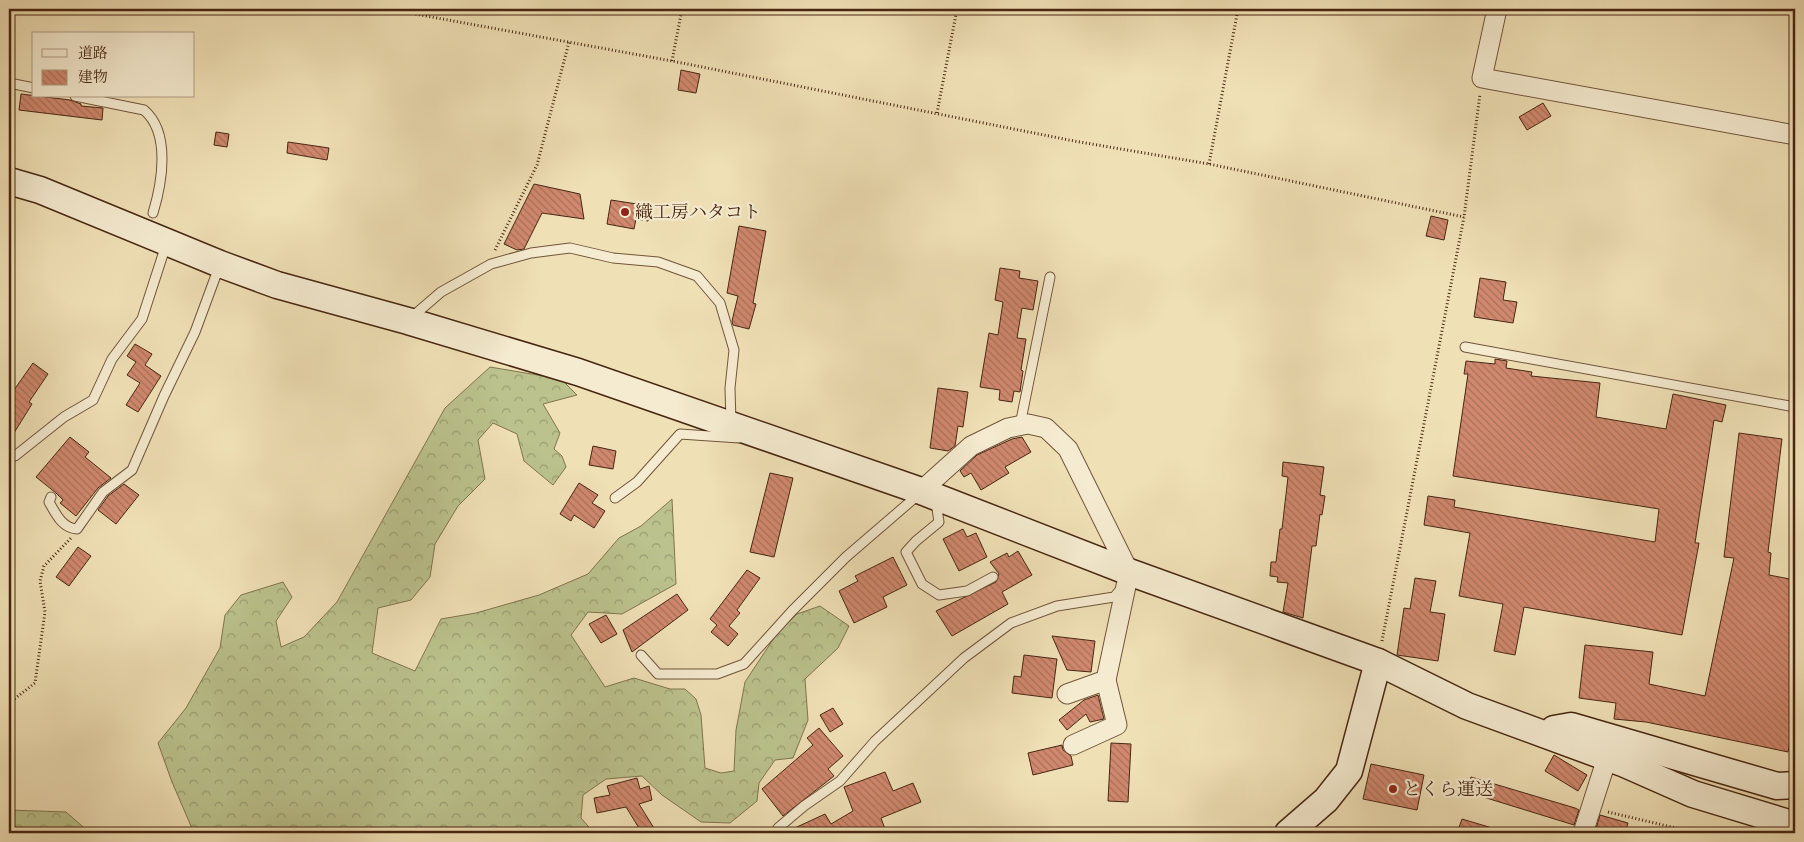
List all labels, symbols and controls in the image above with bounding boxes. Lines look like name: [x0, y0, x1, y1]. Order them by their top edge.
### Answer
legend: [32, 32, 195, 98]
text: 道路: [78, 43, 108, 63]
text: 建物: [78, 67, 108, 87]
place label: 織工房ハタコト: [635, 200, 761, 224]
marker: 織工房ハタコト: [619, 206, 631, 218]
place label: とくら運送: [1403, 777, 1493, 801]
marker: とくら運送: [1387, 783, 1399, 795]

